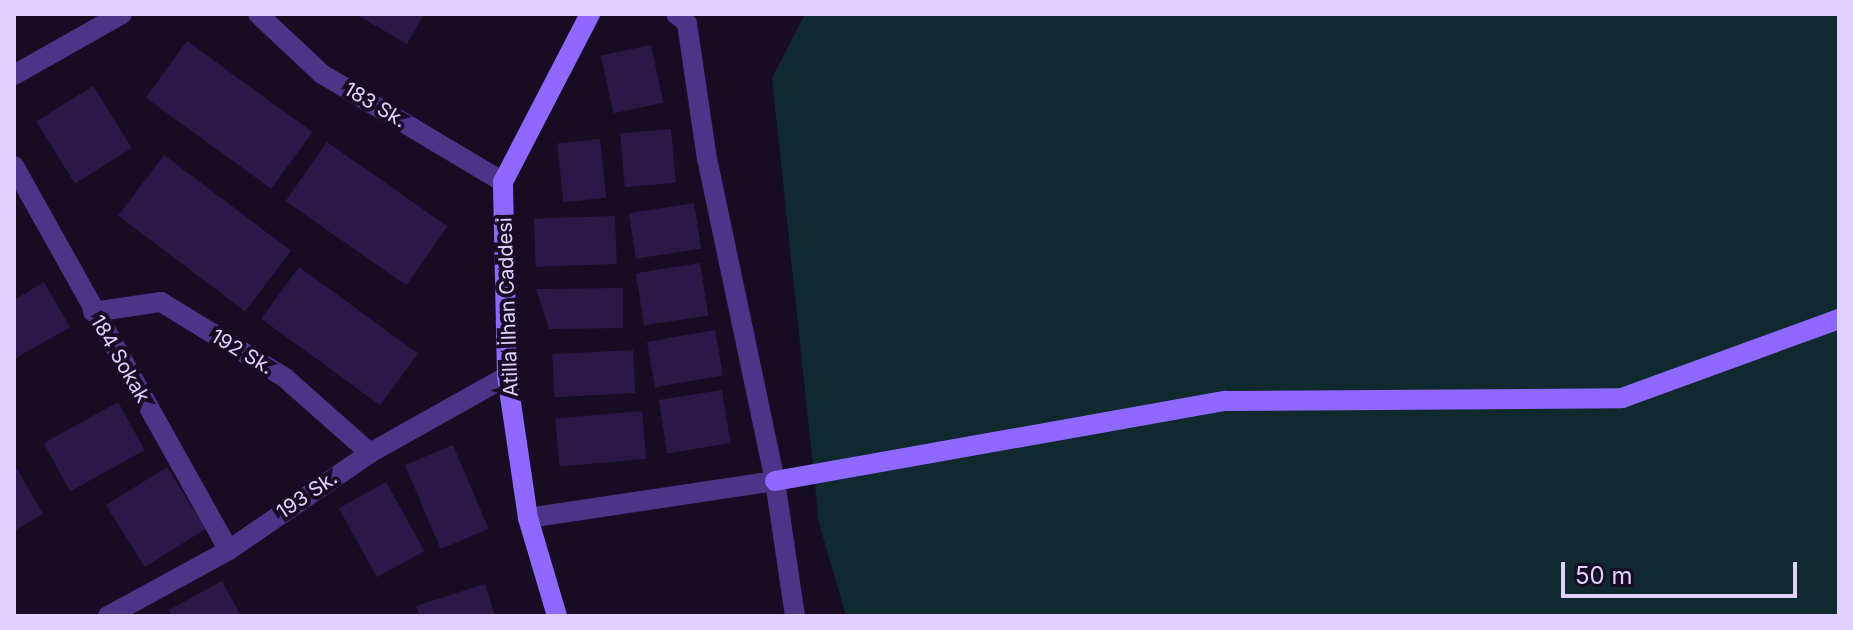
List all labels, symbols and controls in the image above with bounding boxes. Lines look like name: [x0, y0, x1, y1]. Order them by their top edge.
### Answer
street label: 183 Sk.: [340, 77, 410, 133]
street label: Atilla İlhan Caddesi: [493, 217, 523, 397]
street label: 184 Sokak: [85, 311, 155, 407]
street label: 192 Sk.: [207, 324, 277, 380]
street label: 193 Sk.: [272, 466, 342, 524]
scale bar: [1565, 546, 1801, 596]
text: 50 m: [1575, 561, 1633, 590]

